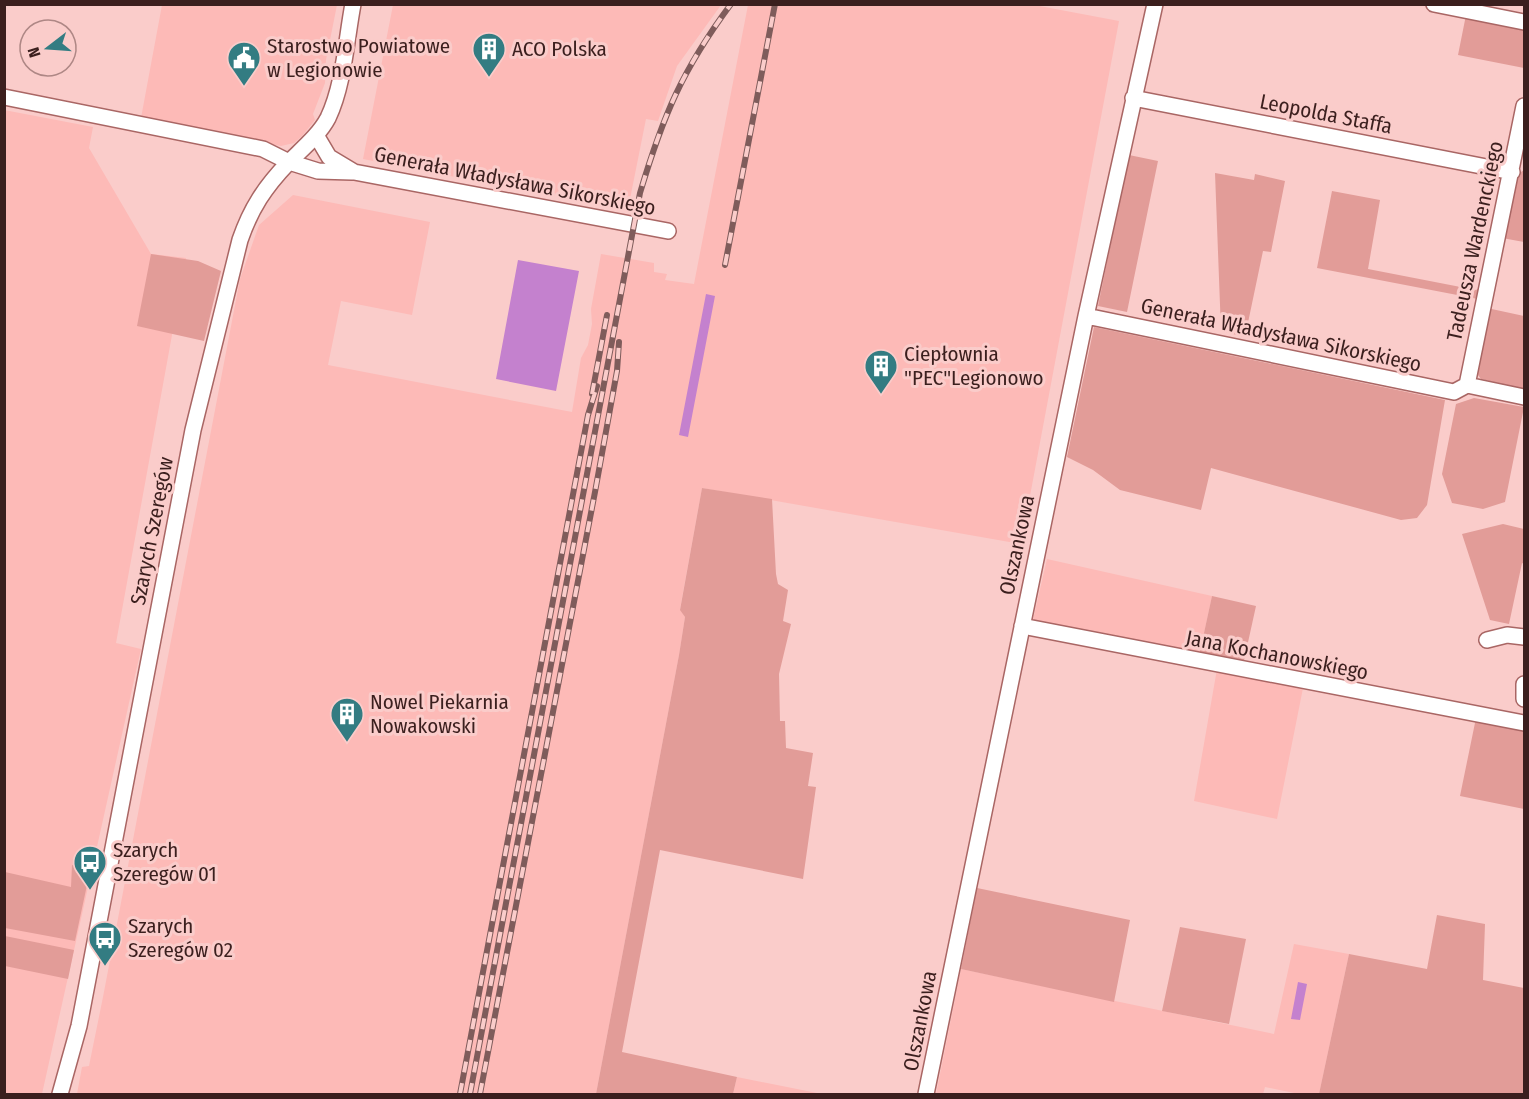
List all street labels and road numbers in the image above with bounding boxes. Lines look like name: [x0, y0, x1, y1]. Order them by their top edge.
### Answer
street label: Leopolda Staffa: [1257, 88, 1395, 140]
street label: Tadeusza Wardenckiego: [1441, 139, 1509, 343]
street label: Generała Władysława Sikorskiego: [372, 141, 658, 221]
street label: Generała Władysława Sikorskiego: [1138, 293, 1424, 377]
street label: Szarych Szeregów: [125, 455, 179, 607]
street label: Olszankowa: [994, 493, 1040, 597]
street label: Jana Kochanowskiego: [1184, 625, 1370, 685]
street label: Olszankowa: [898, 969, 942, 1073]

